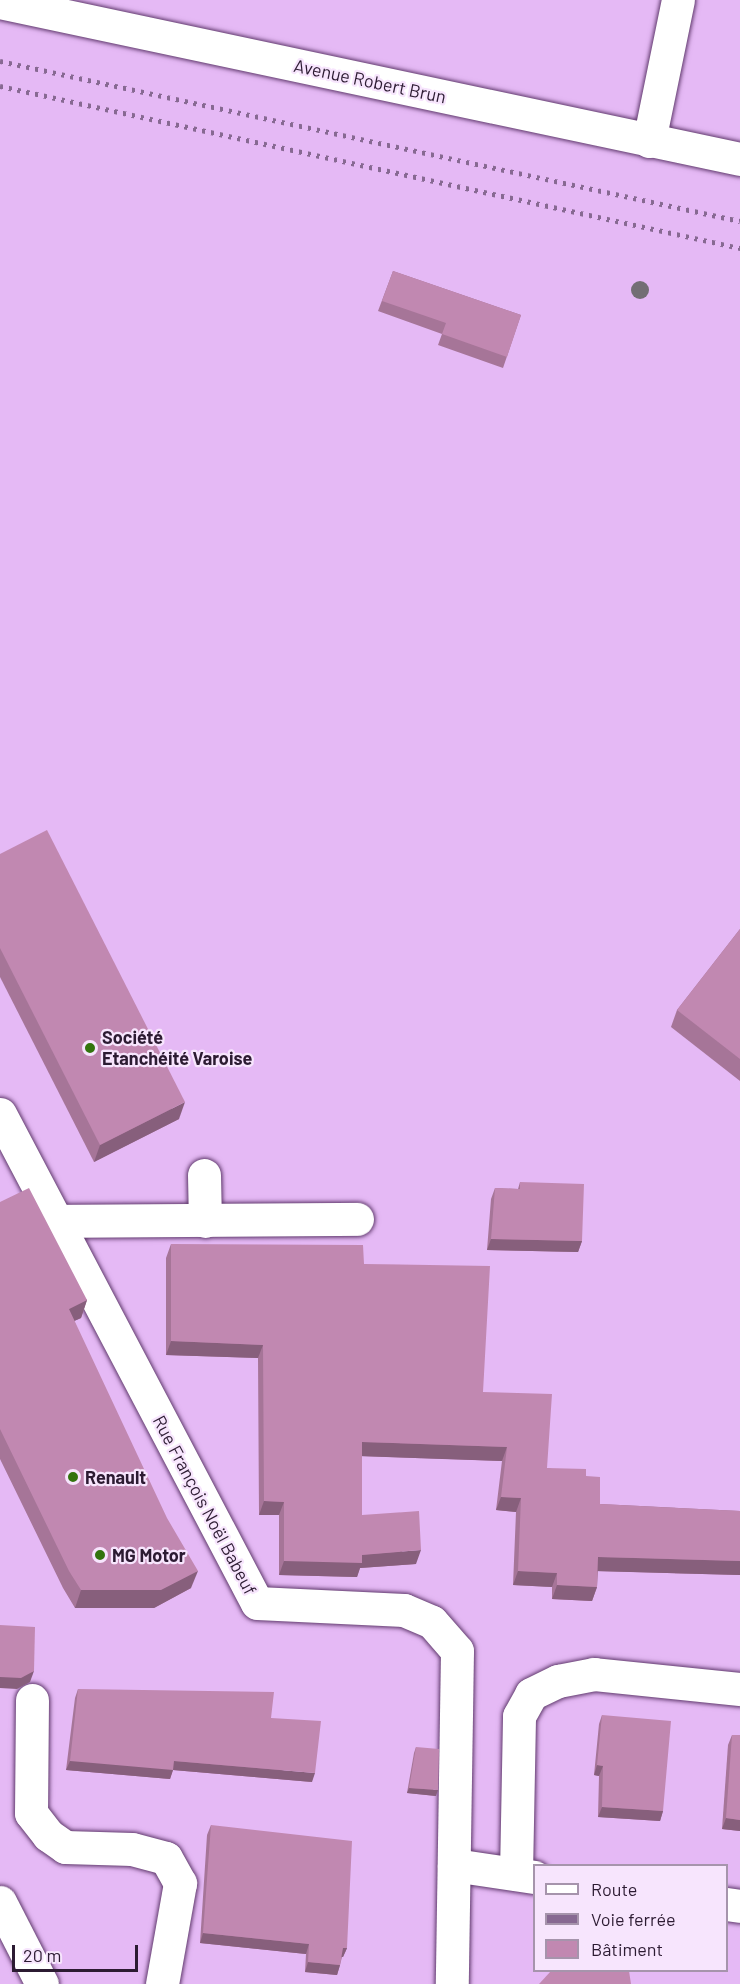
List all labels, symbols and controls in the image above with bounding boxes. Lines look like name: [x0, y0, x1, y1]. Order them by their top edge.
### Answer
street label: Avenue Robert Brun: [292, 54, 448, 108]
place label: Société Etanchéité Varoise: [102, 1027, 252, 1070]
marker: Société Etanchéité Varoise: [83, 1041, 97, 1055]
street label: Rue François Noël Babeuf: [148, 1412, 262, 1598]
place label: Renault: [85, 1466, 146, 1488]
marker: Renault: [66, 1470, 80, 1484]
place label: MG Motor: [112, 1544, 186, 1566]
marker: MG Motor: [93, 1548, 107, 1562]
legend: [533, 1864, 728, 1972]
text: Route: [591, 1878, 637, 1900]
text: Voie ferrée: [591, 1908, 676, 1930]
scale bar: [15, 1933, 141, 1971]
text: Bâtiment: [591, 1938, 663, 1960]
text: 20 m: [23, 1944, 61, 1966]

